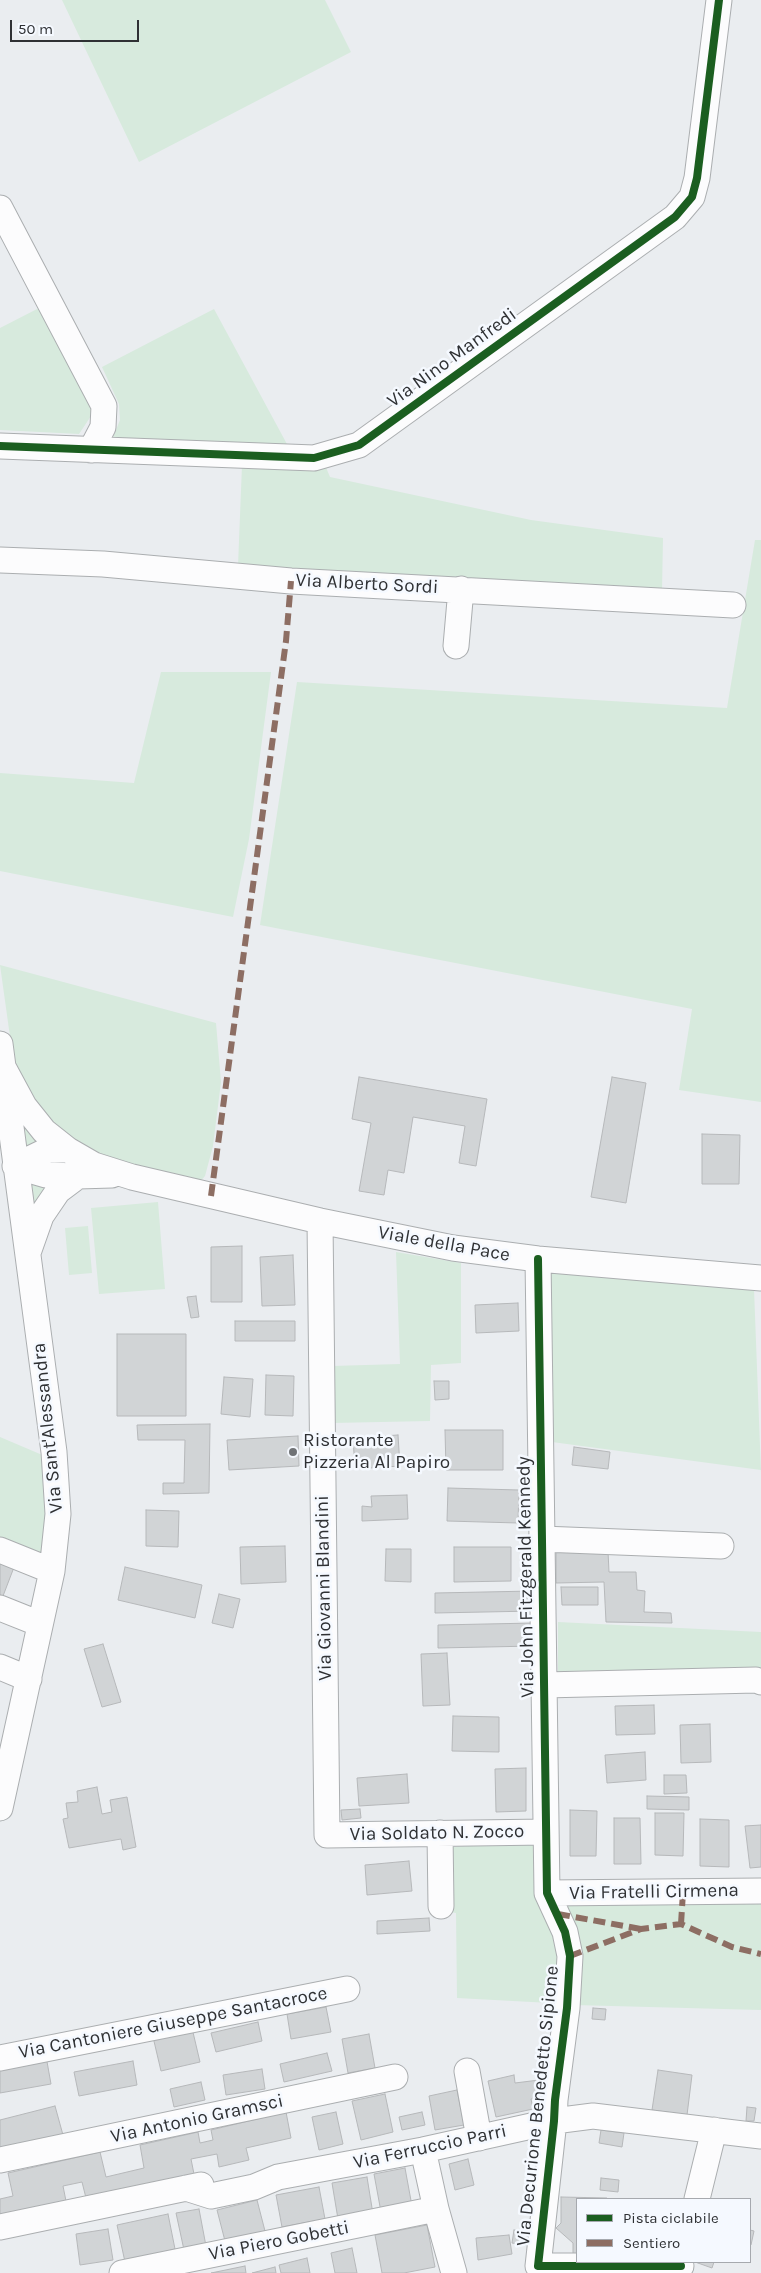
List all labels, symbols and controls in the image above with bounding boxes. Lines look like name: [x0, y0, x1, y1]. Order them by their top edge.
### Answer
scale bar: [12, 10, 141, 42]
text: 50 m: [18, 20, 53, 38]
street label: Via Nino Manfredi: [383, 303, 521, 413]
street label: Via Alberto Sordi: [295, 569, 439, 599]
street label: Viale della Pace: [376, 1221, 512, 1267]
street label: Via Sant'Alessandra: [28, 1342, 68, 1514]
place label: Ristorante Pizzeria Al Papiro: [303, 1430, 450, 1474]
marker: Ristorante Pizzeria Al Papiro: [287, 1446, 299, 1458]
street label: Via John Fitzgerald Kennedy: [512, 1456, 540, 1698]
street label: Via Giovanni Blandini: [311, 1495, 337, 1681]
street label: Via Soldato N. Zocco: [349, 1820, 525, 1846]
street label: Via Fratelli Cirmena: [569, 1879, 739, 1905]
street label: Via Decurione Benedetto Sipione: [512, 1965, 564, 2247]
street label: Via Cantoniere Giuseppe Santacroce: [17, 1982, 329, 2064]
street label: Via Antonio Gramsci: [109, 2090, 285, 2148]
street label: Via Ferruccio Parri: [351, 2120, 509, 2174]
legend: [576, 2198, 751, 2263]
text: Pista ciclabile: [623, 2209, 719, 2227]
street label: Via Piero Gobetti: [207, 2216, 351, 2266]
text: Sentiero: [623, 2234, 680, 2252]

